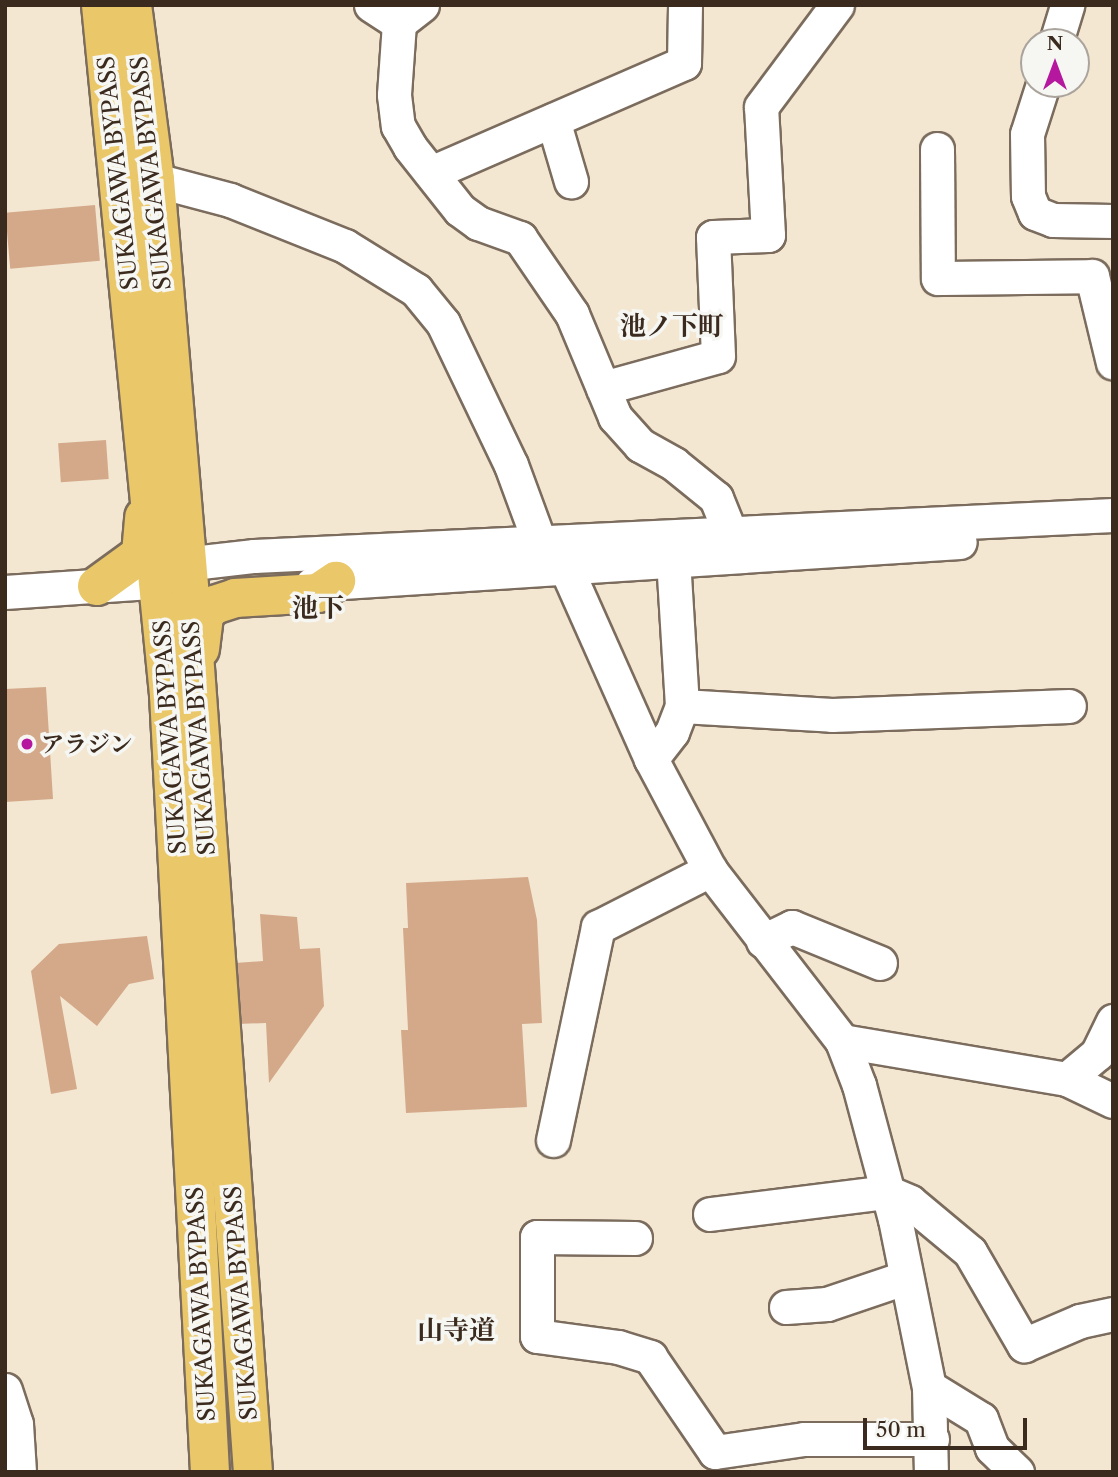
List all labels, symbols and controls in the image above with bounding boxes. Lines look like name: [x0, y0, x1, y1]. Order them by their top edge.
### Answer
north arrow: [1020, 28, 1090, 98]
text: N: [1047, 32, 1063, 55]
street label: SUKAGAWA BYPASS: [92, 54, 144, 292]
street label: SUKAGAWA BYPASS: [125, 54, 177, 292]
district label: 池ノ下町: [620, 311, 724, 343]
district label: 池下: [292, 593, 344, 625]
street label: SUKAGAWA BYPASS: [148, 618, 192, 856]
street label: SUKAGAWA BYPASS: [177, 619, 221, 857]
place label: アラジン: [41, 730, 133, 758]
marker: アラジン: [19, 736, 35, 752]
street label: SUKAGAWA BYPASS: [219, 1184, 263, 1422]
street label: SUKAGAWA BYPASS: [181, 1185, 221, 1423]
district label: 山寺道: [417, 1315, 495, 1347]
scale bar: [866, 1404, 1030, 1448]
text: 50 m: [876, 1417, 926, 1442]

